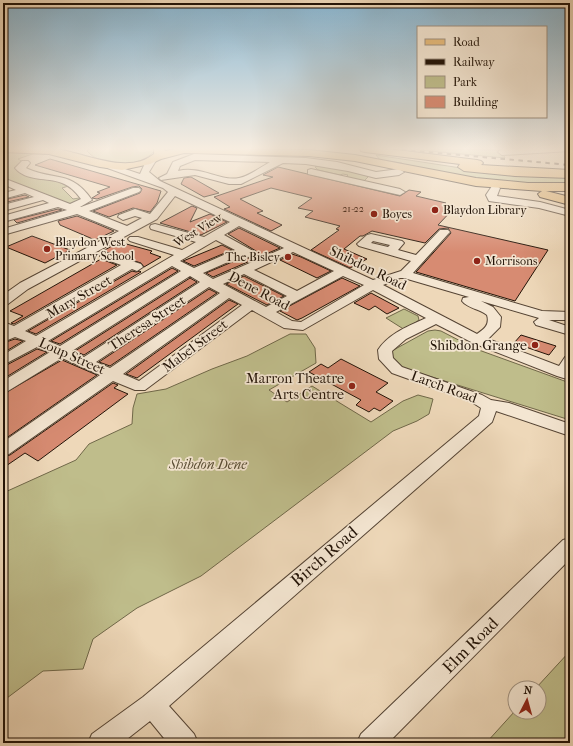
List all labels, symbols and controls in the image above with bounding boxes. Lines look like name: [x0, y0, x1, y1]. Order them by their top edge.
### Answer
legend: [417, 26, 547, 118]
text: Road: [453, 35, 480, 49]
text: Railway: [453, 55, 495, 69]
text: Park: [453, 75, 478, 89]
text: Building: [453, 95, 498, 109]
house number: 21-22: [342, 203, 364, 215]
place label: Blaydon Library: [443, 203, 527, 217]
marker: Blaydon Library: [430, 205, 440, 215]
place label: Boyes: [382, 207, 413, 221]
street label: West View: [170, 209, 226, 250]
marker: Boyes: [369, 209, 379, 219]
place label: Blaydon West Primary School: [55, 235, 135, 263]
street label: Shibdon Road: [327, 242, 410, 294]
marker: Blaydon West Primary School: [42, 244, 52, 254]
place label: The Bisley: [225, 250, 281, 264]
marker: The Bisley: [283, 252, 293, 262]
place label: Morrisons: [485, 254, 538, 268]
marker: Morrisons: [472, 256, 482, 266]
street label: Dene Road: [226, 268, 293, 314]
street label: Mary Street: [43, 271, 115, 323]
street label: Theresa Street: [105, 292, 189, 354]
street label: Mabel Street: [159, 316, 231, 376]
street label: Loup Street: [36, 334, 108, 378]
place label: Shibdon Grange: [430, 337, 527, 354]
marker: Shibdon Grange: [530, 340, 540, 350]
street label: Larch Road: [409, 367, 480, 407]
place label: Marron Theatre Arts Centre: [246, 370, 344, 403]
marker: Marron Theatre Arts Centre: [347, 381, 357, 391]
park label: Shibdon Dene: [168, 456, 247, 473]
street label: Birch Road: [287, 521, 362, 590]
street label: Elm Road: [438, 612, 503, 677]
north arrow: [507, 680, 547, 720]
text: N: [523, 684, 533, 698]

